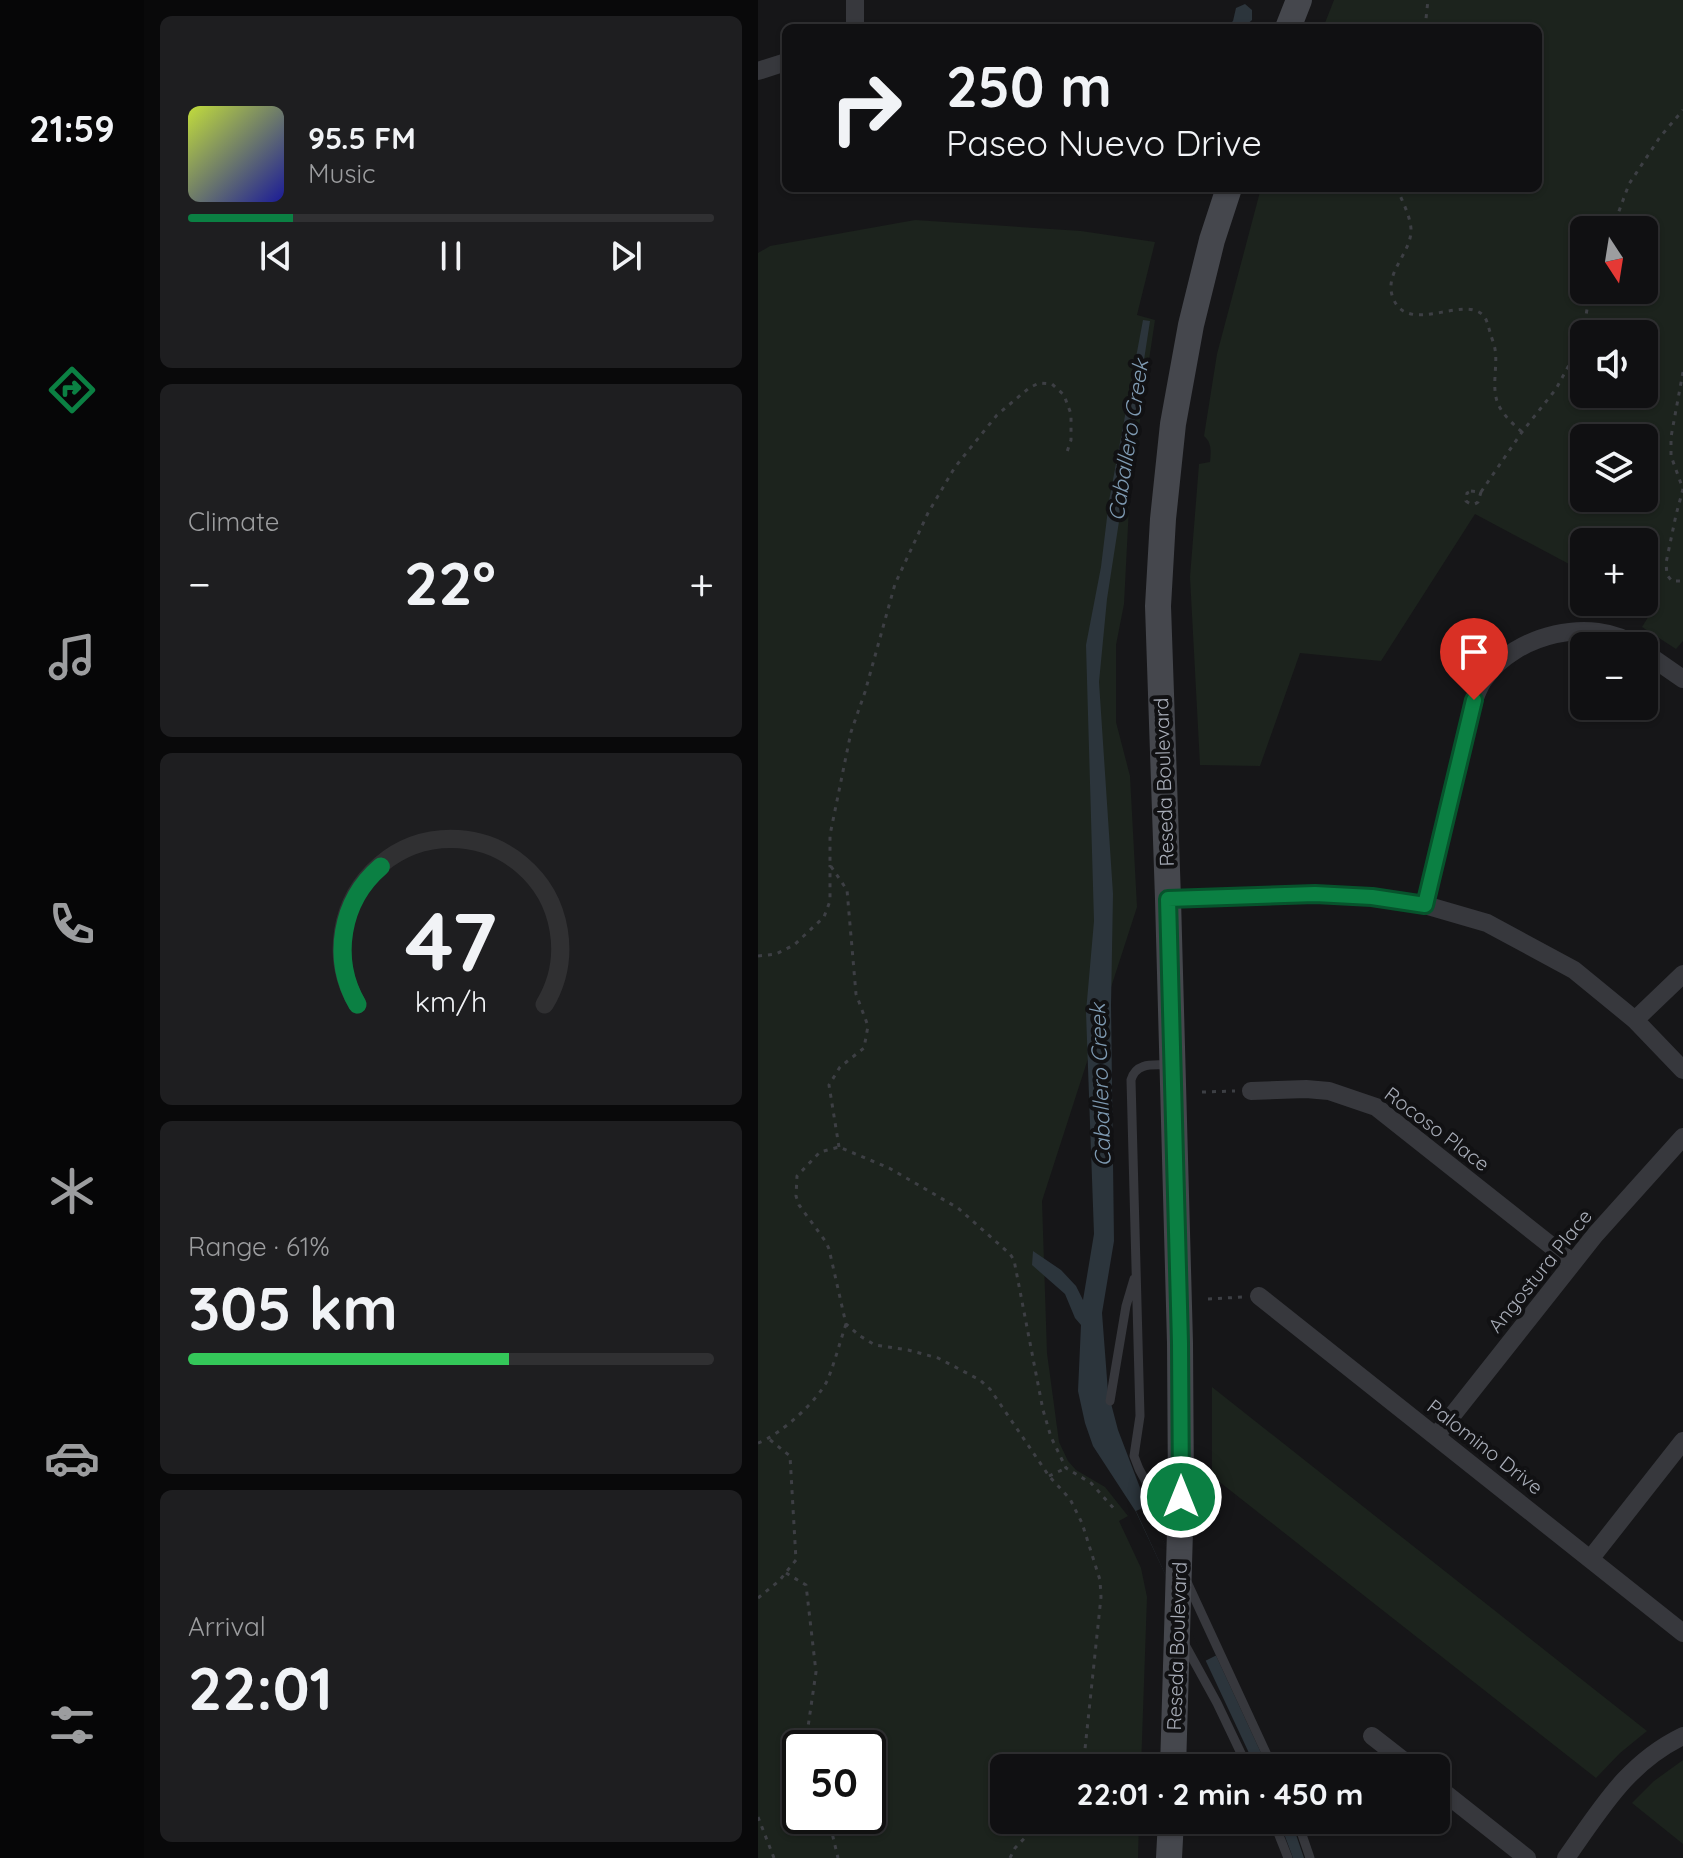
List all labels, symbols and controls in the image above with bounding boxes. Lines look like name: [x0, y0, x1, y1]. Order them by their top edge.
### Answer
text: 250 m: [946, 51, 1112, 121]
icon: right: [814, 56, 918, 160]
text: 21:59: [29, 106, 115, 151]
text: 95.5 FM: [308, 119, 416, 157]
text: Paseo Nuevo Drive: [946, 120, 1262, 165]
text: Music: [308, 157, 376, 190]
north arrow: [1570, 216, 1658, 304]
map controls: [1570, 216, 1658, 720]
icon: previous: [254, 234, 298, 278]
icon: pause: [429, 234, 473, 278]
icon: next: [604, 234, 648, 278]
button: sound: [1570, 320, 1658, 408]
water label: Caballero Creek: [1101, 355, 1155, 523]
icon: directions: [44, 362, 100, 418]
button: layers: [1570, 424, 1658, 512]
text: Climate: [188, 505, 279, 538]
button: +: [1570, 528, 1658, 616]
text: 22°: [404, 545, 496, 620]
text: −: [188, 556, 211, 611]
text: +: [689, 556, 714, 611]
pin: [1440, 618, 1508, 700]
icon: music: [44, 629, 100, 685]
icon: arrive: [1452, 630, 1496, 674]
button: −: [1570, 632, 1658, 720]
street label: Reseda Boulevard: [1148, 697, 1179, 867]
text: 47: [405, 888, 497, 992]
icon: phone: [44, 896, 100, 952]
text: km/h: [415, 983, 487, 1019]
water label: Caballero Creek: [1083, 1001, 1117, 1167]
street label: Rocoso Place: [1380, 1081, 1495, 1176]
icon: climate: [44, 1163, 100, 1219]
street label: Angostura Place: [1482, 1204, 1597, 1337]
text: Range · 61%: [188, 1230, 330, 1263]
text: 305 km: [188, 1270, 398, 1345]
street label: Palomino Drive: [1422, 1394, 1548, 1500]
icon: car: [44, 1430, 100, 1486]
position arrow: [1139, 1455, 1223, 1539]
street label: Reseda Boulevard: [1161, 1561, 1192, 1731]
text: Arrival: [188, 1610, 266, 1643]
text: 22:01: [188, 1650, 333, 1725]
icon: filters: [44, 1697, 100, 1753]
speed limit sign: 50: [782, 1730, 886, 1834]
text: 22:01 · 2 min · 450 m: [1077, 1775, 1363, 1813]

